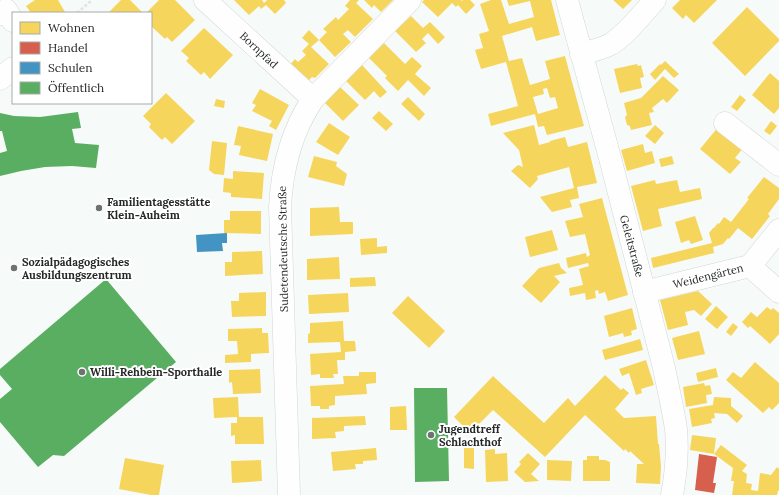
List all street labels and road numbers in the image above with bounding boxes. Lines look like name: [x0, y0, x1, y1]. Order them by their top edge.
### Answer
street label: Bornpfad: [237, 29, 281, 72]
street label: Sudetendeutsche Straße: [275, 186, 291, 312]
street label: Geleitstraße: [617, 213, 647, 279]
street label: Weidengärten: [671, 260, 745, 292]

